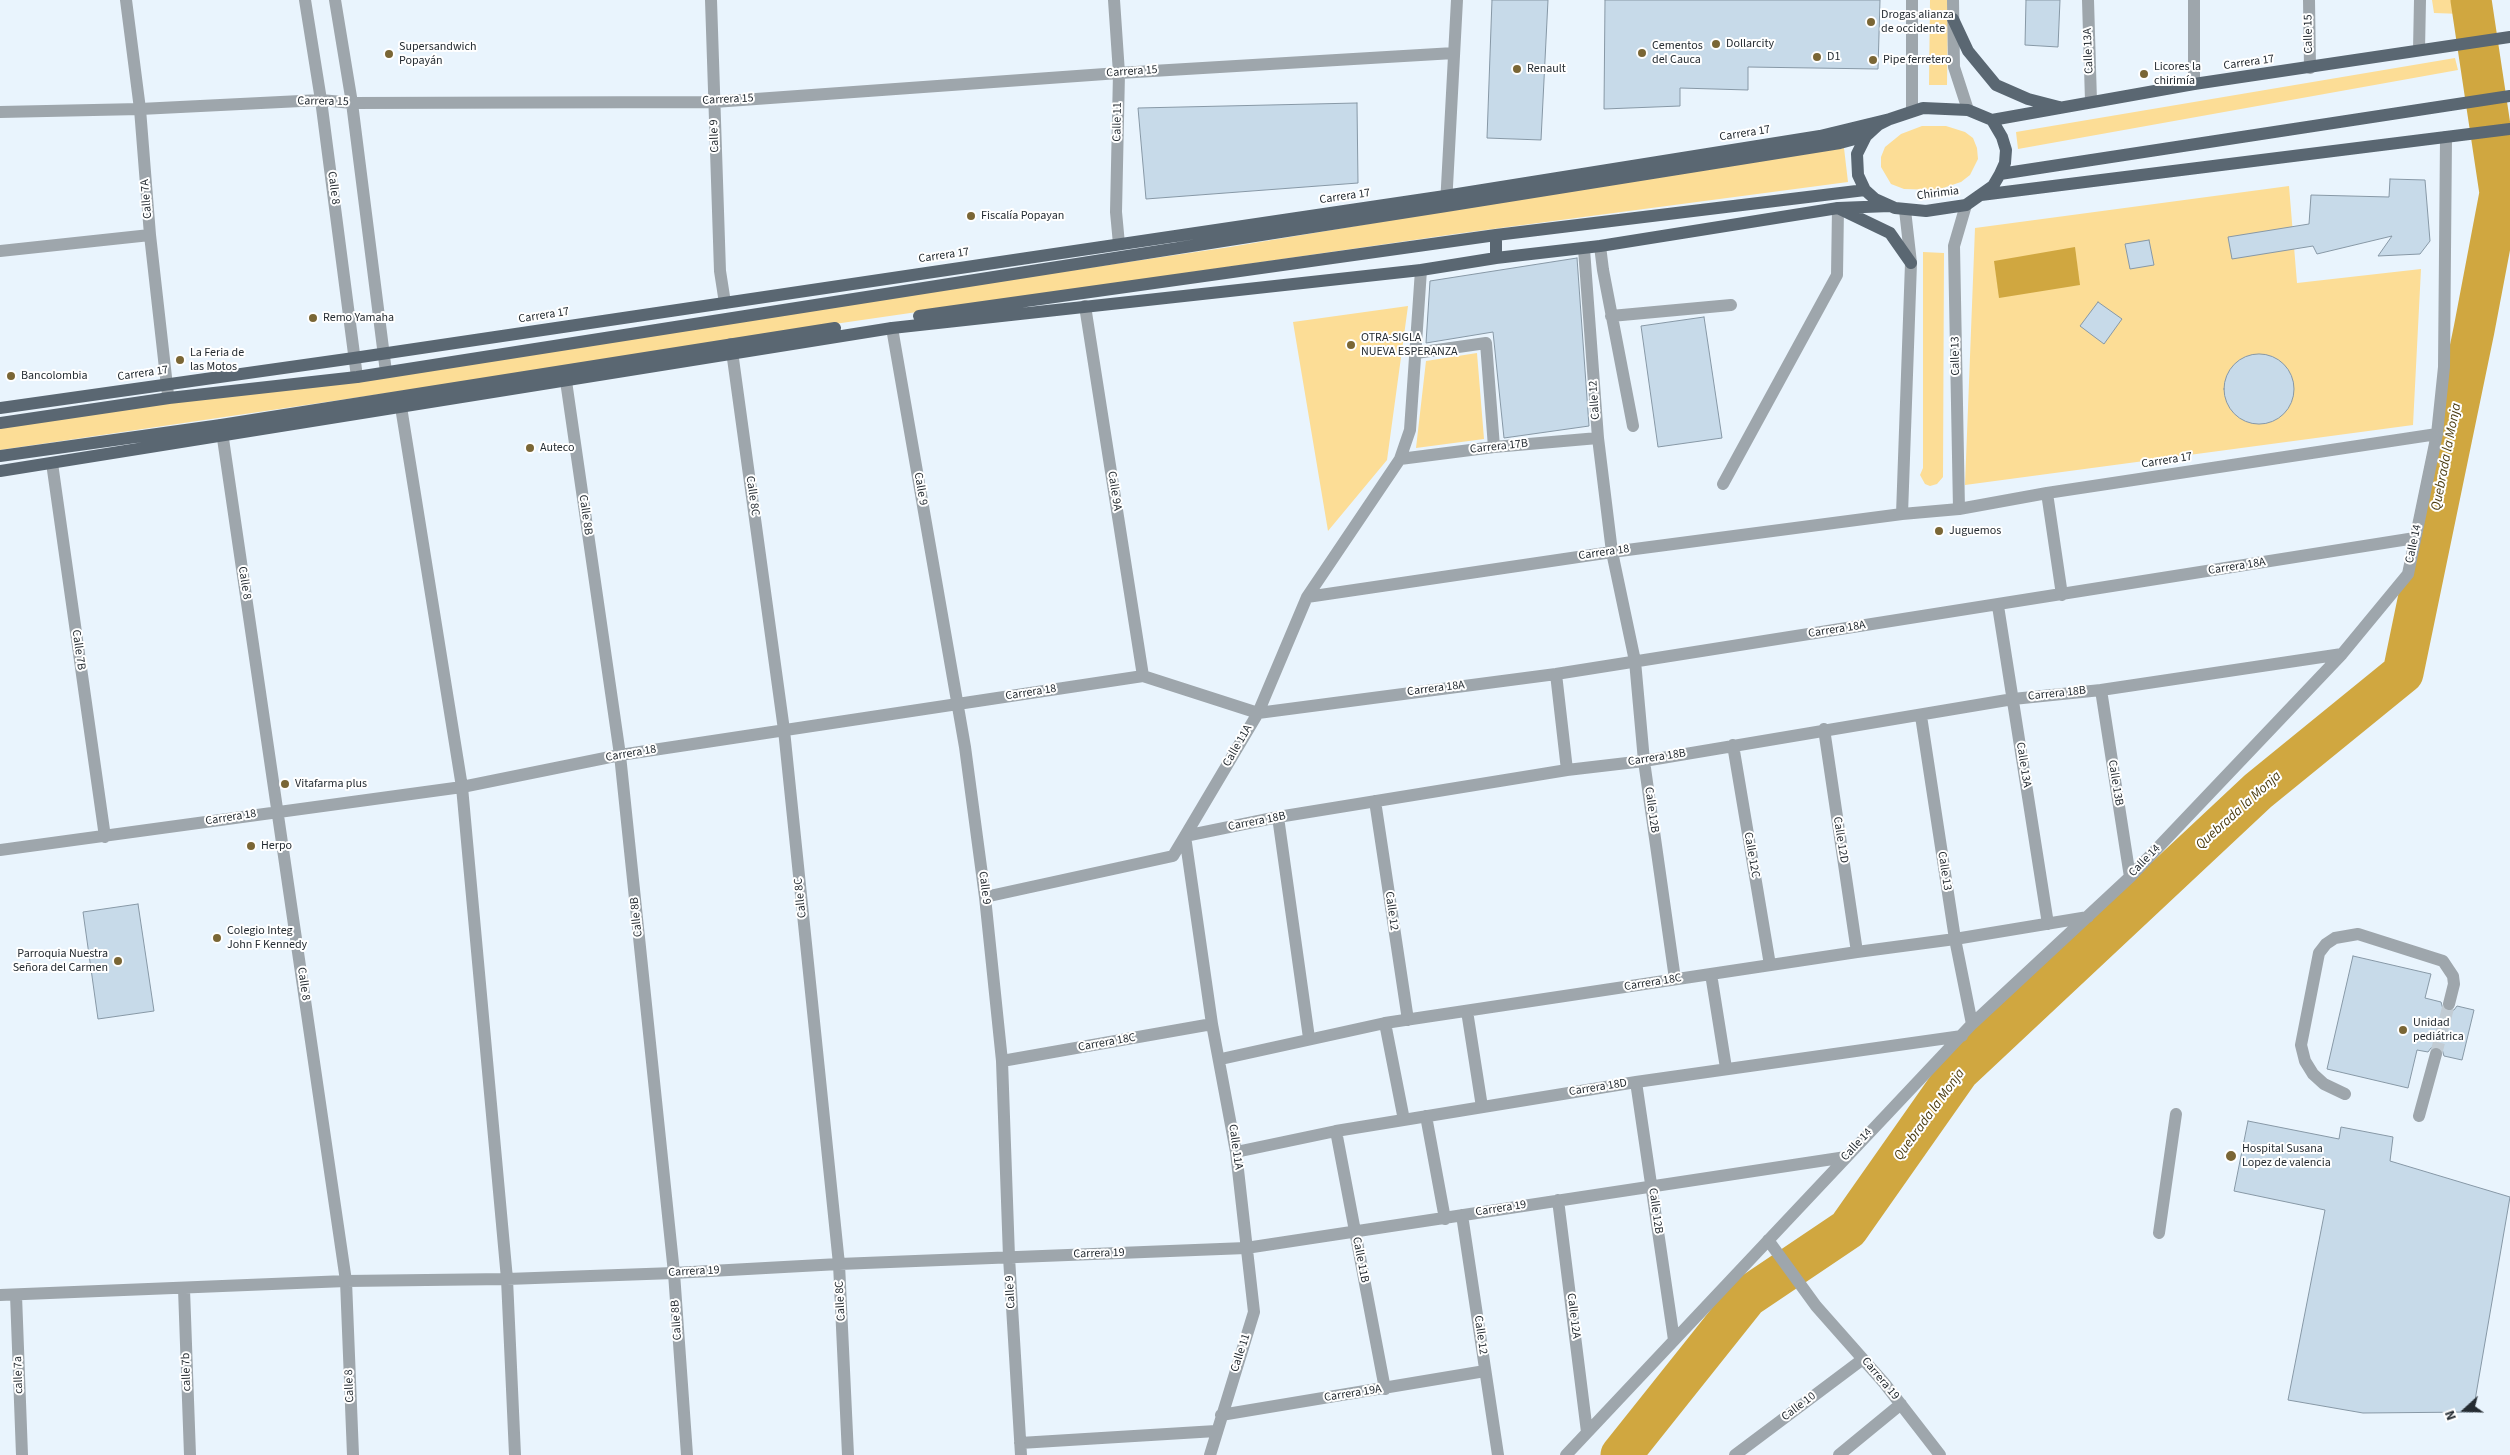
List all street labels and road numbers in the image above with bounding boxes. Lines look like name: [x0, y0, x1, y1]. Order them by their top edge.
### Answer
street label: Calle 15: [2301, 14, 2317, 54]
street label: Calle 13A: [2081, 28, 2097, 74]
street label: Carrera 17: [2223, 52, 2275, 74]
street label: Carrera 15: [1106, 63, 1158, 81]
street label: Carrera 15: [702, 91, 754, 109]
street label: Carrera 15: [297, 94, 349, 110]
street label: Calle 11: [1110, 102, 1126, 142]
street label: Calle 9: [707, 119, 723, 153]
street label: Carrera 17: [1719, 123, 1771, 145]
street label: Calle 8: [324, 171, 342, 205]
street label: Calle 7A: [138, 179, 156, 219]
street label: Chirimia: [1916, 184, 1960, 204]
street label: Carrera 17: [1319, 186, 1371, 208]
street label: Carrera 17: [918, 245, 970, 267]
street label: Carrera 17: [518, 305, 570, 327]
street label: Calle 13: [1948, 336, 1964, 376]
street label: Carrera 17: [117, 363, 169, 385]
street label: Calle 12: [1586, 380, 1604, 420]
street label: Carrera 17B: [1469, 437, 1529, 457]
street label: Carrera 17: [2141, 450, 2193, 472]
street label: Calle 9A: [1104, 470, 1124, 512]
street label: Calle 9: [910, 471, 930, 507]
street label: Calle 8C: [742, 475, 762, 517]
street label: Calle 8B: [575, 494, 595, 536]
street label: Calle 14: [2403, 523, 2425, 565]
street label: Carrera 18: [1578, 542, 1630, 564]
street label: Carrera 18A: [2207, 555, 2267, 579]
street label: Calle 8: [234, 565, 254, 601]
street label: Carrera 18A: [1807, 618, 1867, 642]
street label: Calle 7B: [68, 629, 88, 671]
street label: Carrera 18A: [1406, 678, 1466, 700]
street label: Carrera 18: [1005, 682, 1057, 704]
street label: Carrera 18B: [2027, 684, 2087, 704]
street label: Calle 11A: [1220, 723, 1256, 769]
street label: Calle 13A: [2012, 741, 2034, 789]
street label: Carrera 18: [604, 742, 658, 766]
street label: Carrera 18B: [1627, 746, 1687, 770]
street label: Calle 13B: [2104, 759, 2126, 807]
street label: Calle 12B: [1641, 786, 1661, 834]
street label: Carrera 18: [205, 807, 257, 829]
street label: Carrera 18B: [1227, 809, 1287, 835]
street label: Calle 12D: [1829, 816, 1851, 864]
street label: Calle 12C: [1740, 831, 1762, 879]
street label: Calle 14: [2126, 842, 2164, 880]
street label: Calle 13: [1934, 850, 1954, 892]
street label: Calle 9: [975, 871, 993, 905]
street label: Calle 8C: [792, 877, 810, 919]
street label: Calle 12: [1381, 891, 1401, 931]
street label: Calle 8B: [628, 896, 646, 938]
street label: Calle 8: [294, 966, 312, 1002]
street label: Carrera 18C: [1623, 971, 1683, 995]
street label: Carrera 18C: [1077, 1031, 1137, 1055]
street label: Carrera 18D: [1568, 1076, 1628, 1100]
street label: Calle 11A: [1225, 1123, 1245, 1171]
street label: Calle 14: [1838, 1126, 1876, 1164]
street label: Calle 12B: [1645, 1187, 1665, 1235]
street label: Carrera 19: [1475, 1198, 1527, 1220]
street label: Calle 11B: [1349, 1236, 1371, 1284]
street label: Carrera 19: [1073, 1246, 1125, 1262]
street label: Carrera 19: [668, 1263, 720, 1281]
street label: Calle 9: [1003, 1275, 1019, 1309]
street label: Calle 8C: [833, 1281, 849, 1321]
street label: Calle 12A: [1563, 1292, 1583, 1340]
street label: Calle 8B: [668, 1299, 686, 1341]
street label: Calle 12: [1470, 1315, 1490, 1355]
street label: Calle 11: [1228, 1332, 1254, 1374]
street label: calle 7b: [179, 1353, 195, 1391]
street label: Carrera 19: [1858, 1355, 1902, 1403]
street label: calle 7a: [11, 1356, 27, 1394]
street label: Calle 8: [342, 1369, 358, 1403]
street label: Carrera 19A: [1323, 1382, 1383, 1406]
street label: Calle 10: [1779, 1389, 1819, 1425]

